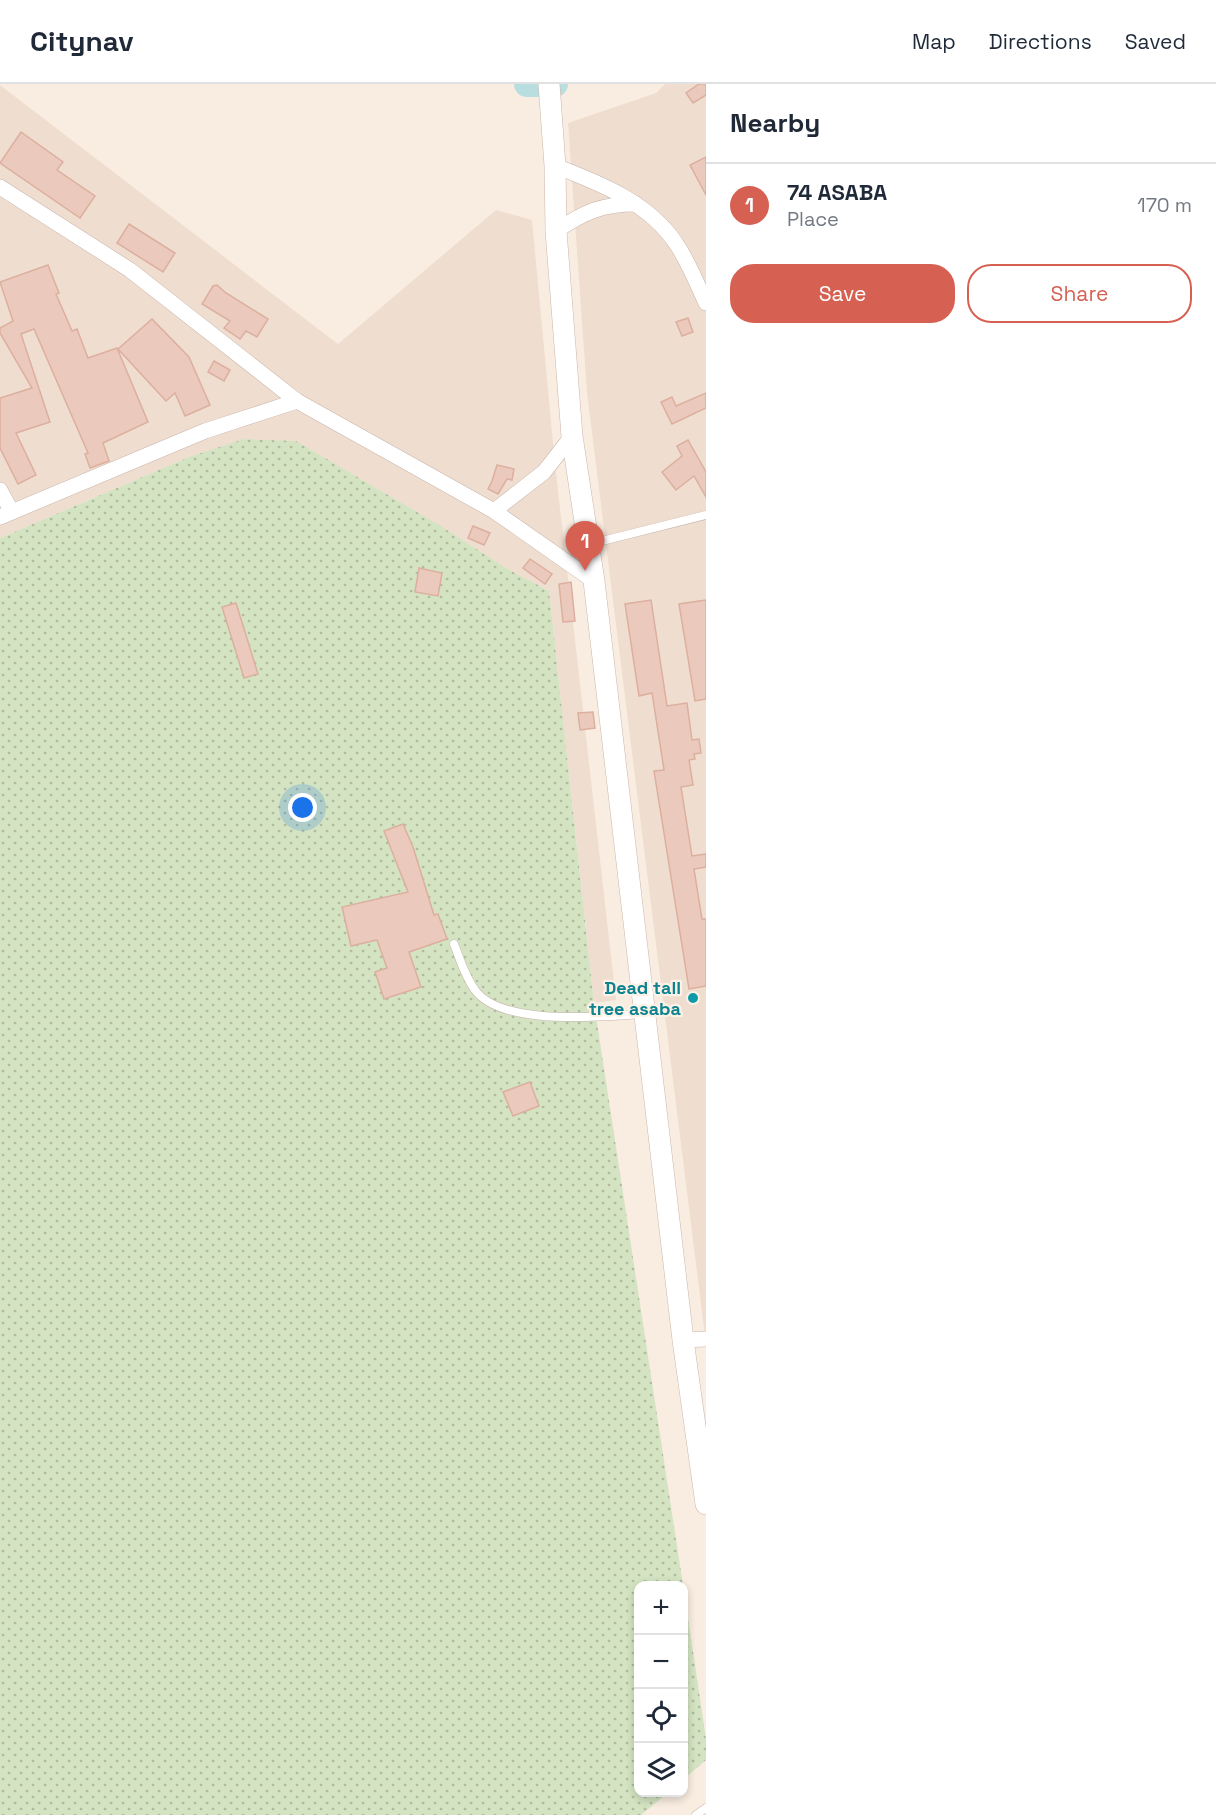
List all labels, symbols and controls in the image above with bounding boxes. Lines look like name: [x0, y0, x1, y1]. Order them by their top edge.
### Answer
text: Citynav: [30, 23, 134, 59]
text: Map: [912, 28, 956, 55]
text: Directions: [989, 28, 1092, 55]
text: Saved: [1125, 28, 1186, 55]
text: Nearby: [730, 106, 820, 140]
text: 74 ASABA: [787, 178, 887, 206]
text: 1: [745, 192, 754, 218]
text: 170 m: [1137, 192, 1192, 218]
text: Place: [787, 206, 839, 232]
button: Save: [730, 264, 955, 323]
button: Share: [967, 264, 1192, 323]
pin: 1: [566, 522, 604, 571]
your location: [288, 793, 317, 822]
place label: Dead tall tree asaba: [589, 976, 682, 1020]
marker: Dead tall tree asaba: [686, 991, 700, 1005]
map controls: [634, 1581, 688, 1797]
button: +: [634, 1581, 688, 1635]
button: −: [634, 1635, 688, 1689]
button: locate: [634, 1689, 688, 1743]
button: layers: [634, 1743, 688, 1797]

